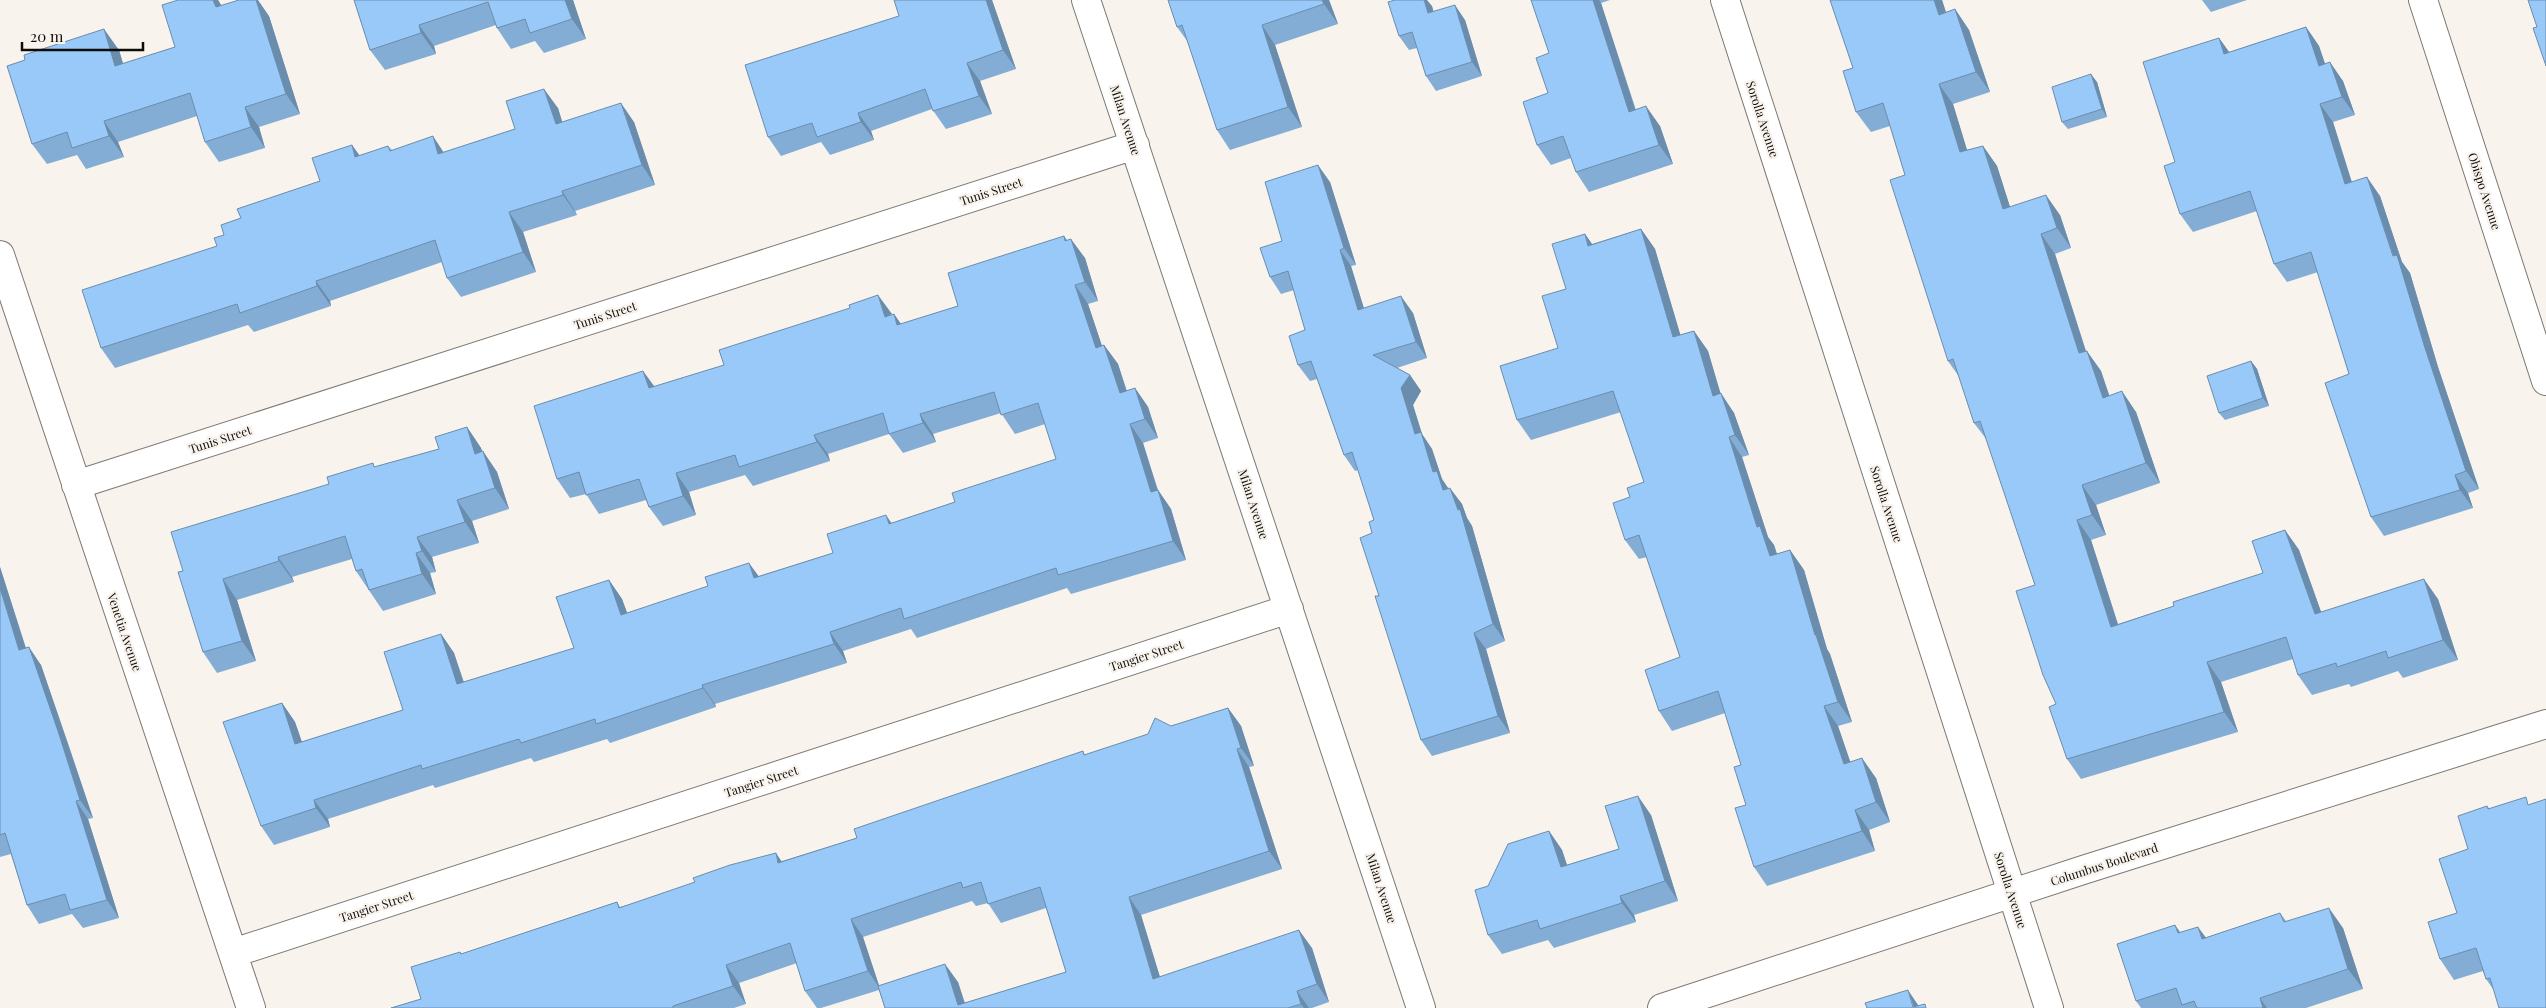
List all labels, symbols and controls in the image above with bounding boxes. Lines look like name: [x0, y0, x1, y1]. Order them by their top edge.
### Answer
scale bar: [22, 20, 144, 52]
text: 20 m: [30, 26, 64, 46]
street label: Sorolla Avenue: [1743, 79, 1783, 159]
street label: Milan Avenue: [1107, 83, 1145, 157]
street label: Obispo Avenue: [2465, 150, 2505, 232]
street label: Tunis Street: [958, 173, 1025, 209]
street label: Tunis Street: [572, 297, 639, 333]
street label: Tunis Street: [187, 421, 254, 457]
street label: Sorolla Avenue: [1867, 464, 1907, 544]
street label: Milan Avenue: [1235, 467, 1273, 541]
street label: Venetia Avenue: [104, 590, 146, 673]
street label: Tangier Street: [1107, 635, 1186, 674]
street label: Tangier Street: [722, 761, 801, 800]
street label: Columbus Boulevard: [2048, 839, 2160, 889]
street label: Sorolla Avenue: [1991, 850, 2031, 930]
street label: Milan Avenue: [1363, 851, 1401, 925]
street label: Tangier Street: [337, 886, 416, 925]

